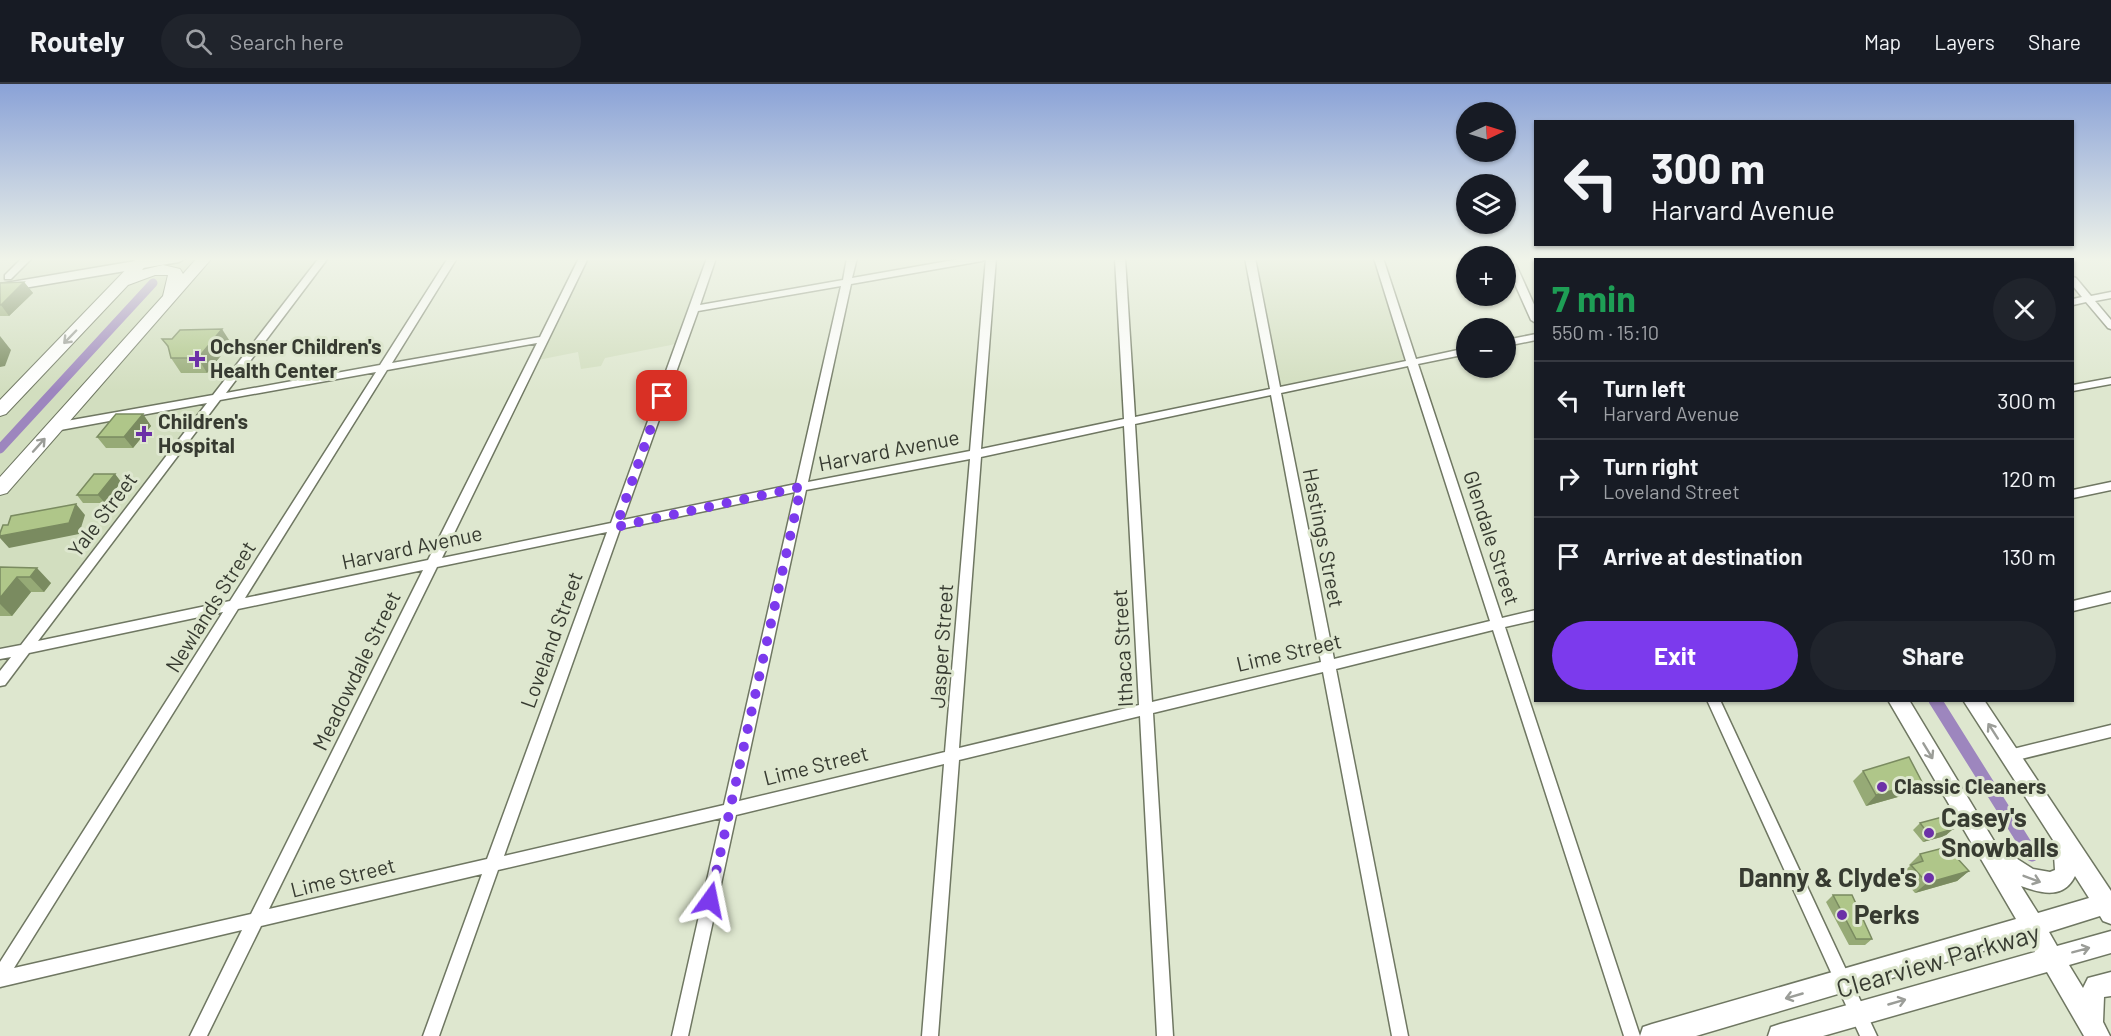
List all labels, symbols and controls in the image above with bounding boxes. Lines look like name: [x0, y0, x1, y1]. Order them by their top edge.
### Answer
search box: [161, 14, 581, 68]
text: Routely: [30, 24, 125, 58]
icon: search: [182, 25, 215, 58]
text: Search here: [230, 28, 344, 54]
text: Map: [1864, 29, 1901, 54]
text: Layers: [1934, 29, 1995, 54]
text: Share: [2028, 29, 2081, 54]
north arrow: [1456, 102, 1516, 162]
map controls: [1456, 102, 1516, 378]
text: 300 m: [1651, 142, 1765, 192]
icon: left: [1552, 144, 1630, 222]
button: layers: [1456, 174, 1516, 234]
text: Harvard Avenue: [1651, 193, 1835, 225]
button: +: [1456, 246, 1516, 306]
text: 7 min: [1552, 276, 1636, 319]
button: close: [1993, 278, 2056, 341]
button: −: [1456, 318, 1516, 378]
text: 550 m · 15:10: [1552, 320, 1659, 344]
one-way arrow: [62, 330, 77, 345]
place label: Ochsner Children's Health Center: [210, 333, 382, 382]
marker: Ochsner Children's Health Center: [188, 350, 206, 368]
pin: [636, 370, 687, 421]
text: Turn left: [1603, 375, 1686, 401]
icon: arrive: [645, 379, 678, 412]
icon: left: [1552, 384, 1585, 417]
text: 300 m: [1997, 387, 2056, 413]
text: Harvard Avenue: [1603, 401, 1739, 425]
place label: Children's Hospital: [158, 408, 248, 457]
street label: Harvard Avenue: [816, 424, 961, 475]
marker: Children's Hospital: [135, 425, 153, 443]
one-way arrow: [32, 438, 46, 453]
text: Turn right: [1603, 453, 1698, 479]
icon: right: [1552, 462, 1585, 495]
text: 120 m: [2001, 465, 2056, 491]
street label: Hastings Street: [1299, 466, 1350, 610]
street label: Yale Street: [62, 467, 142, 561]
street label: Glendale Street: [1459, 467, 1526, 608]
text: Loveland Street: [1603, 479, 1740, 503]
street label: Harvard Avenue: [339, 519, 484, 574]
street label: Newlands Street: [159, 536, 260, 676]
icon: arrive: [1552, 540, 1585, 573]
text: Arrive at destination: [1603, 543, 1802, 569]
text: 130 m: [2002, 543, 2056, 569]
street label: Loveland Street: [514, 568, 587, 711]
street label: Jasper Street: [924, 583, 957, 709]
street label: Meadowdale Street: [306, 587, 405, 754]
street label: Ithaca Street: [1106, 588, 1137, 708]
button: Exit: [1552, 621, 1798, 690]
button: Share: [1810, 621, 2056, 690]
street label: Lime Street: [1234, 627, 1344, 676]
one-way arrow: [1986, 723, 1998, 740]
street label: Lime Street: [761, 739, 871, 790]
one-way arrow: [1922, 742, 1934, 759]
place label: Classic Cleaners: [1894, 773, 2046, 798]
marker: Classic Cleaners: [1875, 780, 1889, 794]
place label: Casey's Snowballs: [1941, 801, 2059, 862]
marker: Casey's Snowballs: [1922, 826, 1936, 840]
street label: Lime Street: [288, 851, 398, 902]
place label: Danny & Clyde's: [1739, 861, 1917, 892]
position arrow: [678, 868, 742, 932]
marker: Danny & Clyde's: [1922, 871, 1936, 885]
one-way arrow: [2022, 874, 2040, 885]
place label: Perks: [1854, 898, 1920, 929]
marker: Perks: [1835, 908, 1849, 922]
street label: Clearview Parkway: [1832, 916, 2043, 1003]
one-way arrow: [2071, 944, 2090, 955]
one-way arrow: [1785, 991, 1804, 1002]
one-way arrow: [1887, 996, 1906, 1007]

